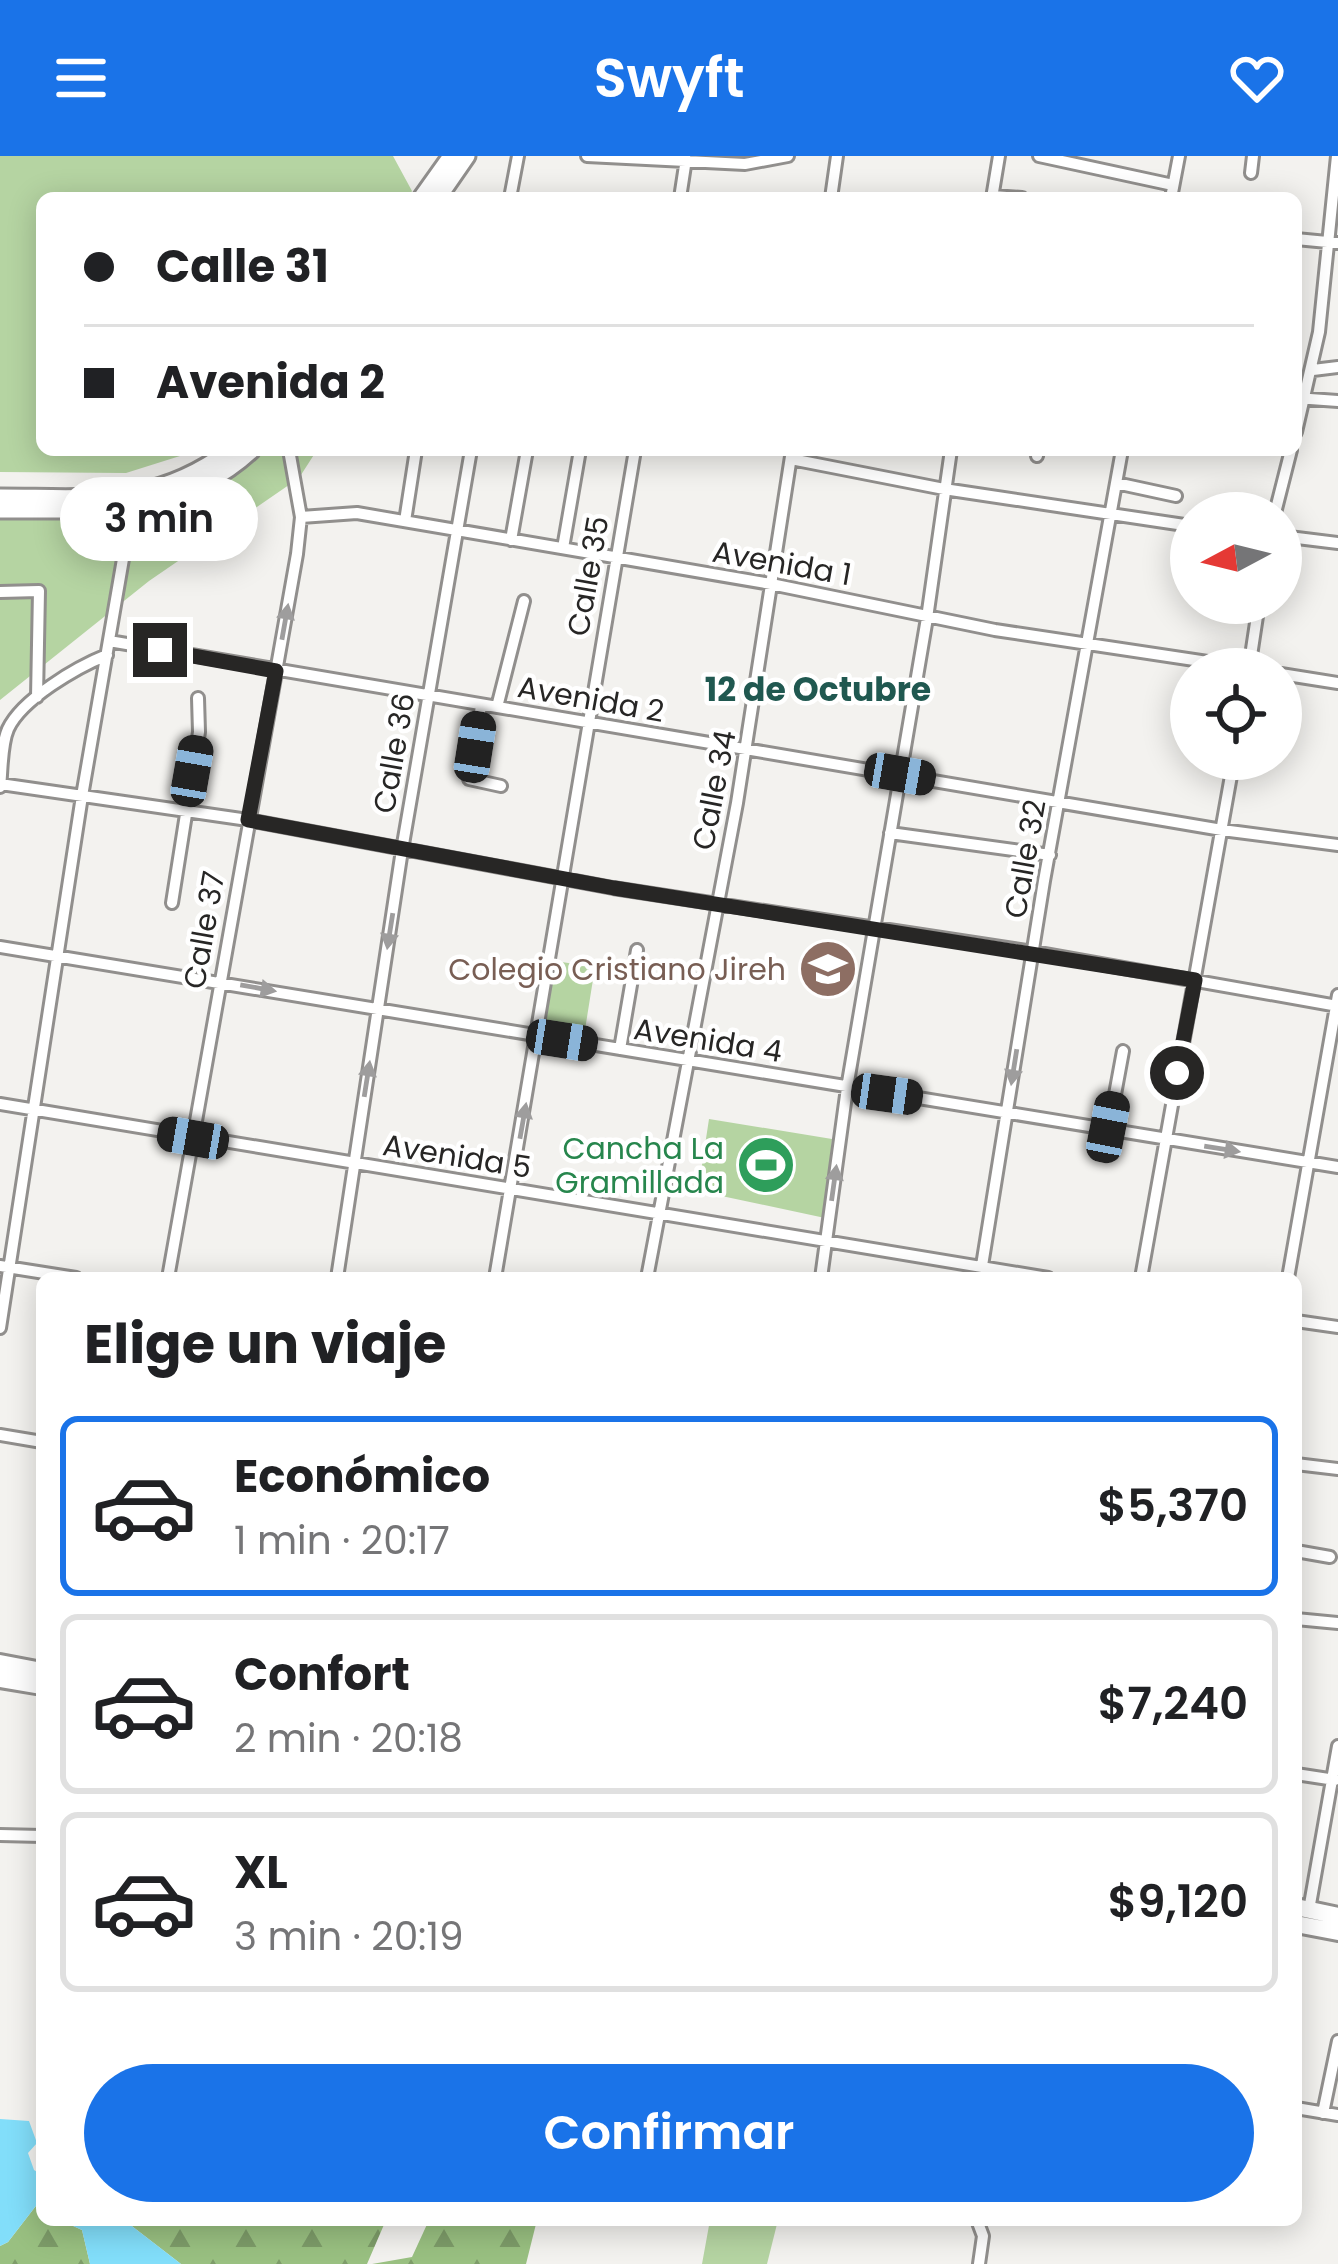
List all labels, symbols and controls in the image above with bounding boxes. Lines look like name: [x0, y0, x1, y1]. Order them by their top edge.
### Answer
text: Swyft: [594, 40, 744, 116]
icon: menu: [48, 45, 114, 111]
icon: heart: [1224, 45, 1290, 111]
text: Calle 31: [156, 235, 329, 298]
text: Avenida 2: [156, 351, 385, 414]
callout: 3 min: [61, 476, 259, 560]
text: 3 min: [104, 491, 214, 546]
north arrow: [1170, 492, 1302, 624]
map controls: [1170, 492, 1302, 780]
street label: Calle 35: [556, 513, 620, 639]
street label: Avenida 1: [709, 530, 855, 596]
one-way arrow: [276, 603, 294, 641]
route end: [133, 623, 187, 677]
button: locate: [1170, 648, 1302, 780]
street label: Avenida 2: [514, 665, 668, 733]
district label: 12 de Octubre: [705, 666, 931, 713]
street label: Calle 36: [362, 689, 426, 817]
car: [452, 709, 498, 785]
street label: Calle 34: [681, 726, 747, 854]
car: [168, 732, 216, 810]
car: [861, 750, 939, 798]
street label: Calle 32: [993, 796, 1057, 922]
street label: Calle 37: [173, 868, 235, 992]
one-way arrow: [380, 913, 399, 950]
school or university icon: Colegio Cristiano Jireh: [797, 938, 859, 1000]
place label: Colegio Cristiano Jireh: [448, 948, 786, 991]
one-way arrow: [239, 980, 277, 998]
street label: Avenida 4: [631, 1007, 785, 1073]
car: [524, 1017, 600, 1063]
route start: [1150, 1046, 1204, 1100]
one-way arrow: [1004, 1049, 1022, 1087]
one-way arrow: [359, 1060, 377, 1098]
car: [849, 1071, 925, 1117]
car: [1083, 1088, 1133, 1166]
one-way arrow: [514, 1102, 532, 1140]
car: [154, 1114, 232, 1162]
street label: Avenida 5: [380, 1123, 534, 1189]
place label: Cancha La Gramillada: [555, 1127, 724, 1204]
sports icon: Cancha La Gramillada: [735, 1134, 797, 1196]
one-way arrow: [1204, 1139, 1241, 1158]
one-way arrow: [825, 1164, 844, 1201]
text: Elige un viaje: [84, 1306, 446, 1382]
text: Económico: [234, 1445, 490, 1508]
icon: car: [90, 1452, 198, 1560]
text: $5,370: [1097, 1474, 1248, 1537]
text: 1 min · 20:17: [234, 1513, 450, 1568]
text: Confort: [234, 1643, 410, 1706]
icon: car: [90, 1650, 198, 1758]
text: $7,240: [1098, 1672, 1248, 1735]
text: 2 min · 20:18: [234, 1711, 463, 1766]
text: XL: [234, 1841, 288, 1904]
icon: car: [90, 1848, 198, 1956]
text: $9,120: [1108, 1870, 1248, 1933]
text: 3 min · 20:19: [234, 1909, 463, 1964]
button: Confirmar: [84, 2064, 1254, 2202]

